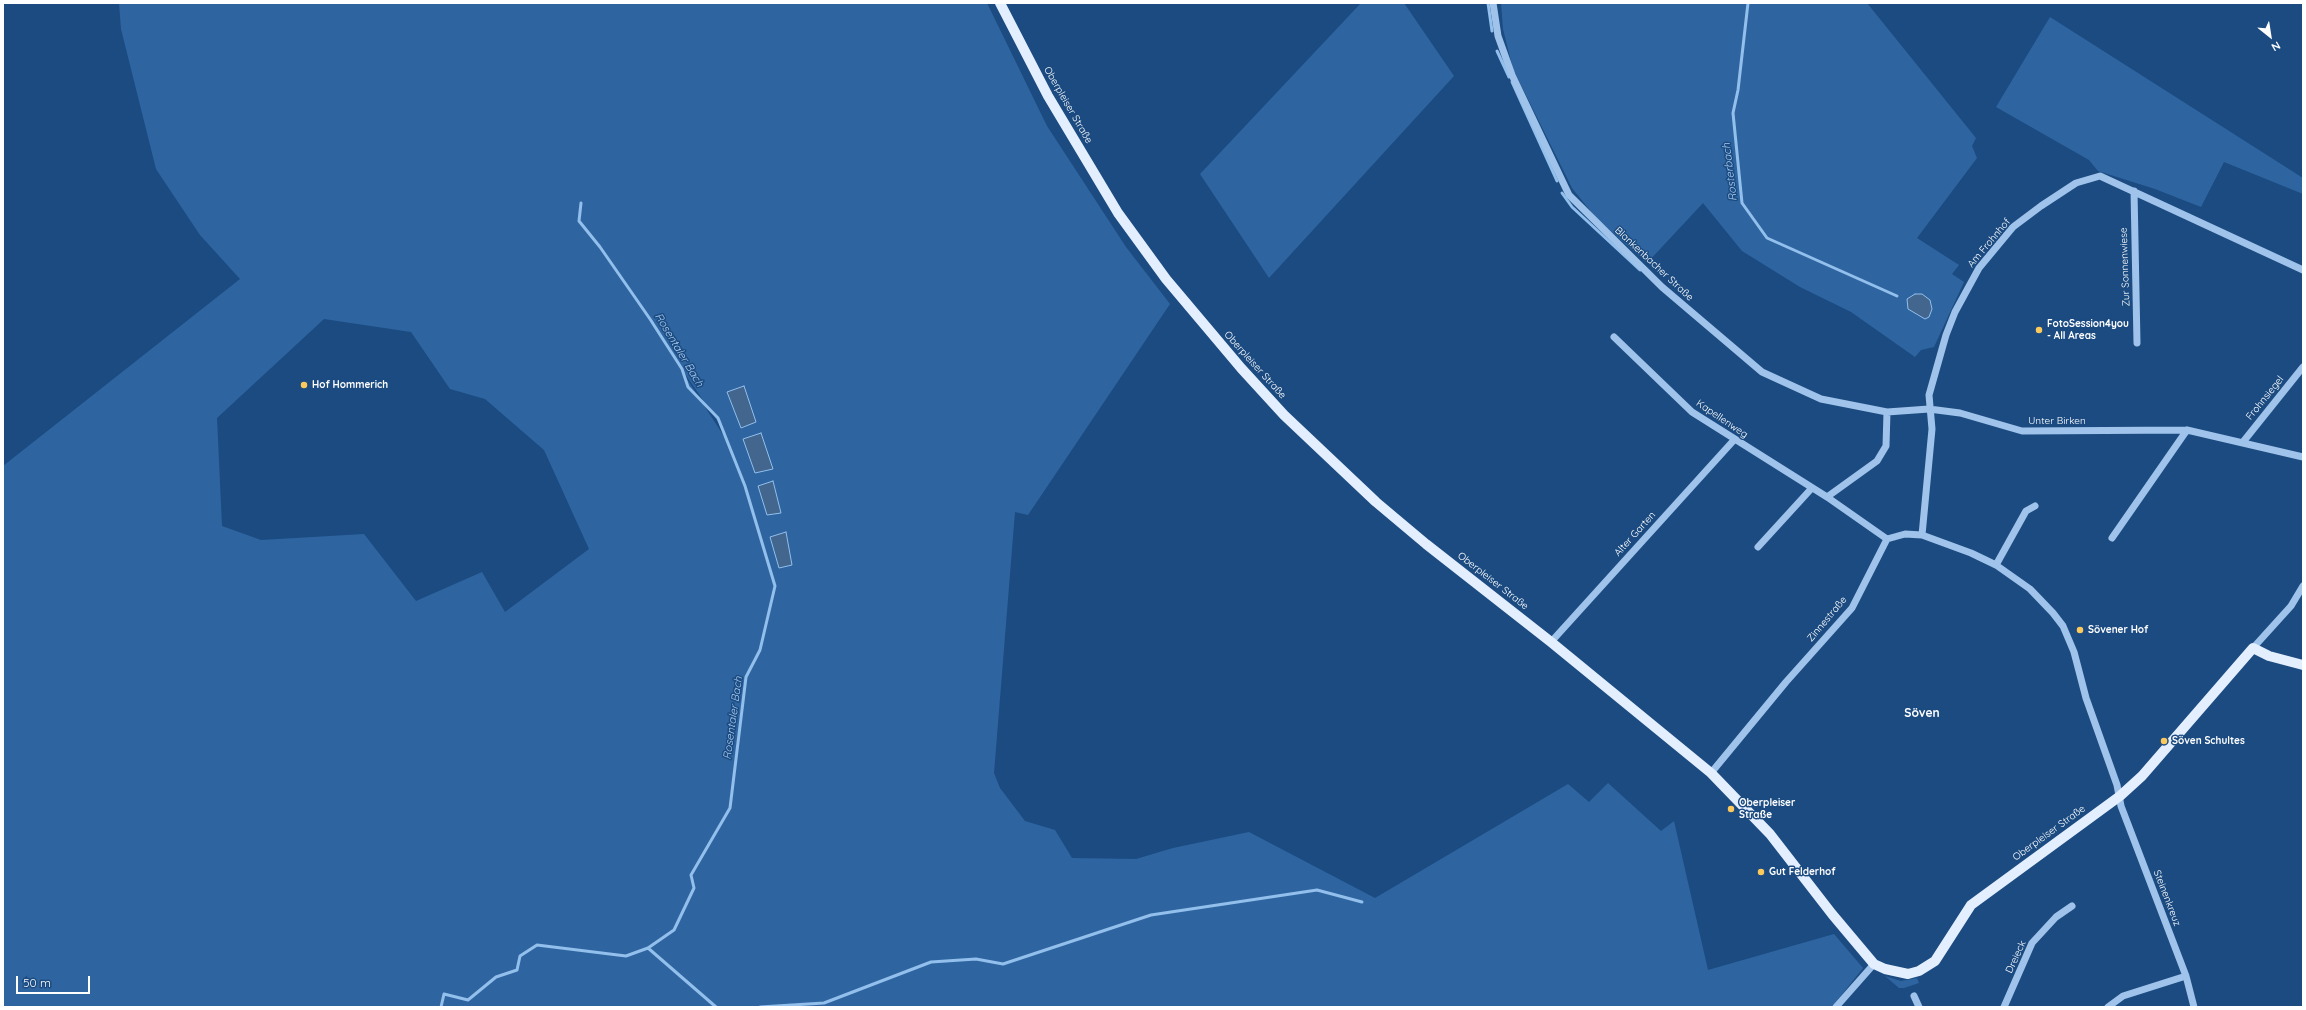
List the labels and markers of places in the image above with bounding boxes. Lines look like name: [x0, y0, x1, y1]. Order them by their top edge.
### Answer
place label: FotoSession4you - All Areas: [2047, 318, 2129, 342]
marker: FotoSession4you - All Areas: [2034, 325, 2044, 335]
place label: Hof Hommerich: [312, 379, 388, 391]
marker: Hof Hommerich: [299, 380, 309, 390]
place label: Sövener Hof: [2088, 624, 2148, 636]
marker: Sövener Hof: [2075, 625, 2085, 635]
place label: Söven Schultes: [2172, 735, 2245, 747]
marker: Söven Schultes: [2159, 736, 2169, 746]
place label: Oberpleiser Straße: [1739, 797, 1795, 820]
marker: Oberpleiser Straße: [1726, 804, 1736, 814]
place label: Gut Felderhof: [1769, 866, 1836, 878]
marker: Gut Felderhof: [1756, 867, 1766, 877]

